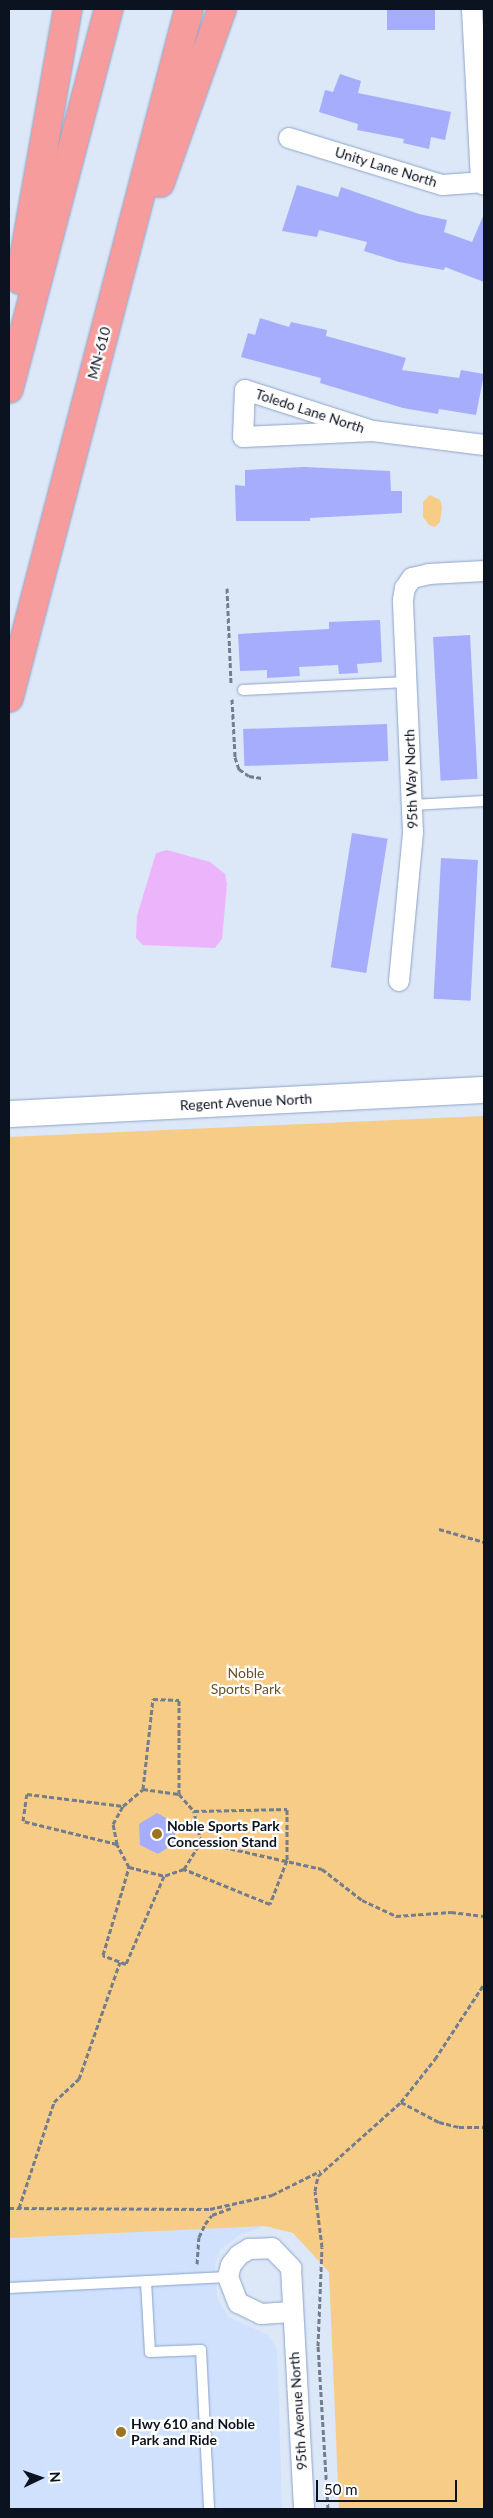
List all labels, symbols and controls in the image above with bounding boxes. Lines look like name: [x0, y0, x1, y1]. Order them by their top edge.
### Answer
street label: Unity Lane North: [333, 143, 439, 191]
street label: MN-610: [84, 325, 114, 381]
street label: Toledo Lane North: [253, 385, 367, 437]
street label: 95th Way North: [401, 729, 421, 829]
street label: Regent Avenue North: [179, 1090, 313, 1114]
park label: Noble Sports Park: [211, 1665, 281, 1698]
place label: Noble Sports Park Concession Stand: [167, 1818, 280, 1850]
marker: Noble Sports Park Concession Stand: [151, 1828, 163, 1840]
street label: 95th Avenue North: [285, 2351, 311, 2471]
place label: Hwy 610 and Noble Park and Ride: [131, 2416, 255, 2448]
marker: Hwy 610 and Noble Park and Ride: [115, 2426, 127, 2438]
north arrow: [15, 2453, 65, 2503]
scale bar: [318, 2470, 459, 2502]
text: N: [47, 2471, 64, 2483]
text: 50 m: [324, 2480, 358, 2498]

